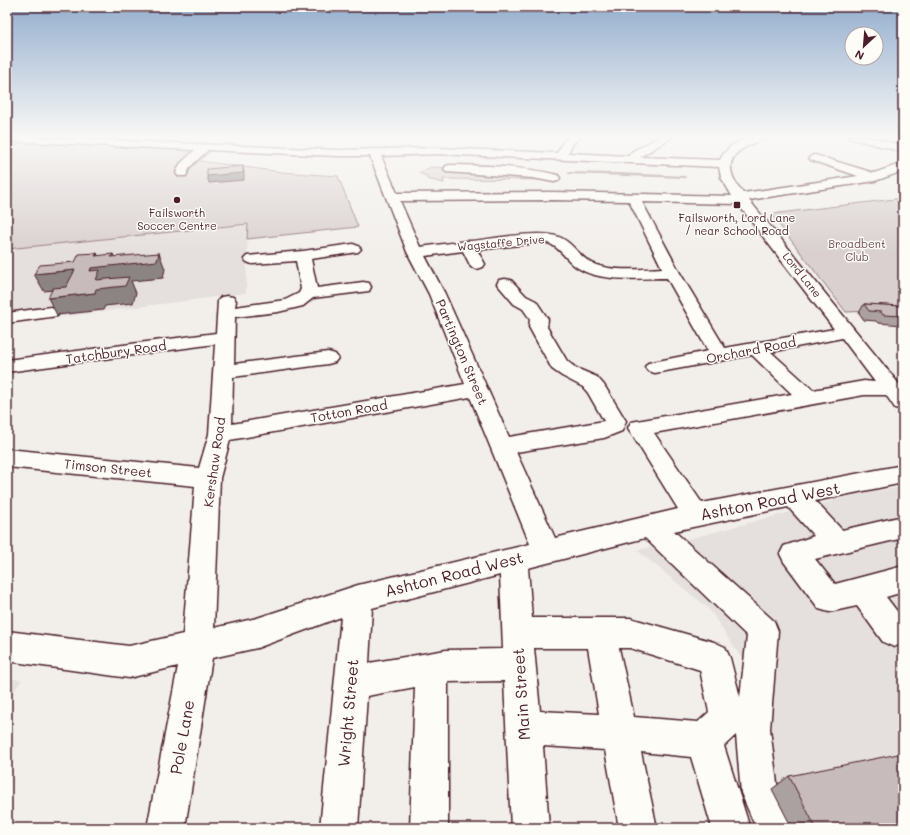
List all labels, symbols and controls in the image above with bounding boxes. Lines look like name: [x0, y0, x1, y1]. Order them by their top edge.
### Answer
north arrow: [844, 26, 884, 66]
text: N: [852, 47, 866, 64]
marker: Failsworth Soccer Centre: [172, 195, 182, 205]
marker: Failsworth, Lord Lane / near School Road: [732, 200, 742, 210]
place label: Failsworth Soccer Centre: [137, 205, 217, 233]
place label: Failsworth, Lord Lane / near School Road: [679, 210, 796, 238]
street label: Wagstaffe Drive: [457, 231, 546, 254]
park label: Broadbent Club: [828, 236, 886, 264]
street label: Lord Lane: [780, 249, 825, 300]
street label: Partington Street: [433, 296, 493, 407]
street label: Orchard Road: [705, 332, 797, 367]
street label: Tatchbury Road: [65, 336, 167, 367]
street label: Totton Road: [309, 395, 389, 426]
street label: Kershaw Road: [199, 416, 228, 508]
street label: Timson Street: [63, 454, 153, 481]
street label: Ashton Road West: [698, 477, 842, 524]
street label: Ashton Road West: [382, 546, 525, 601]
street label: Main Street: [507, 647, 534, 741]
street label: Wright Street: [332, 658, 363, 768]
street label: Pole Lane: [165, 698, 198, 776]

